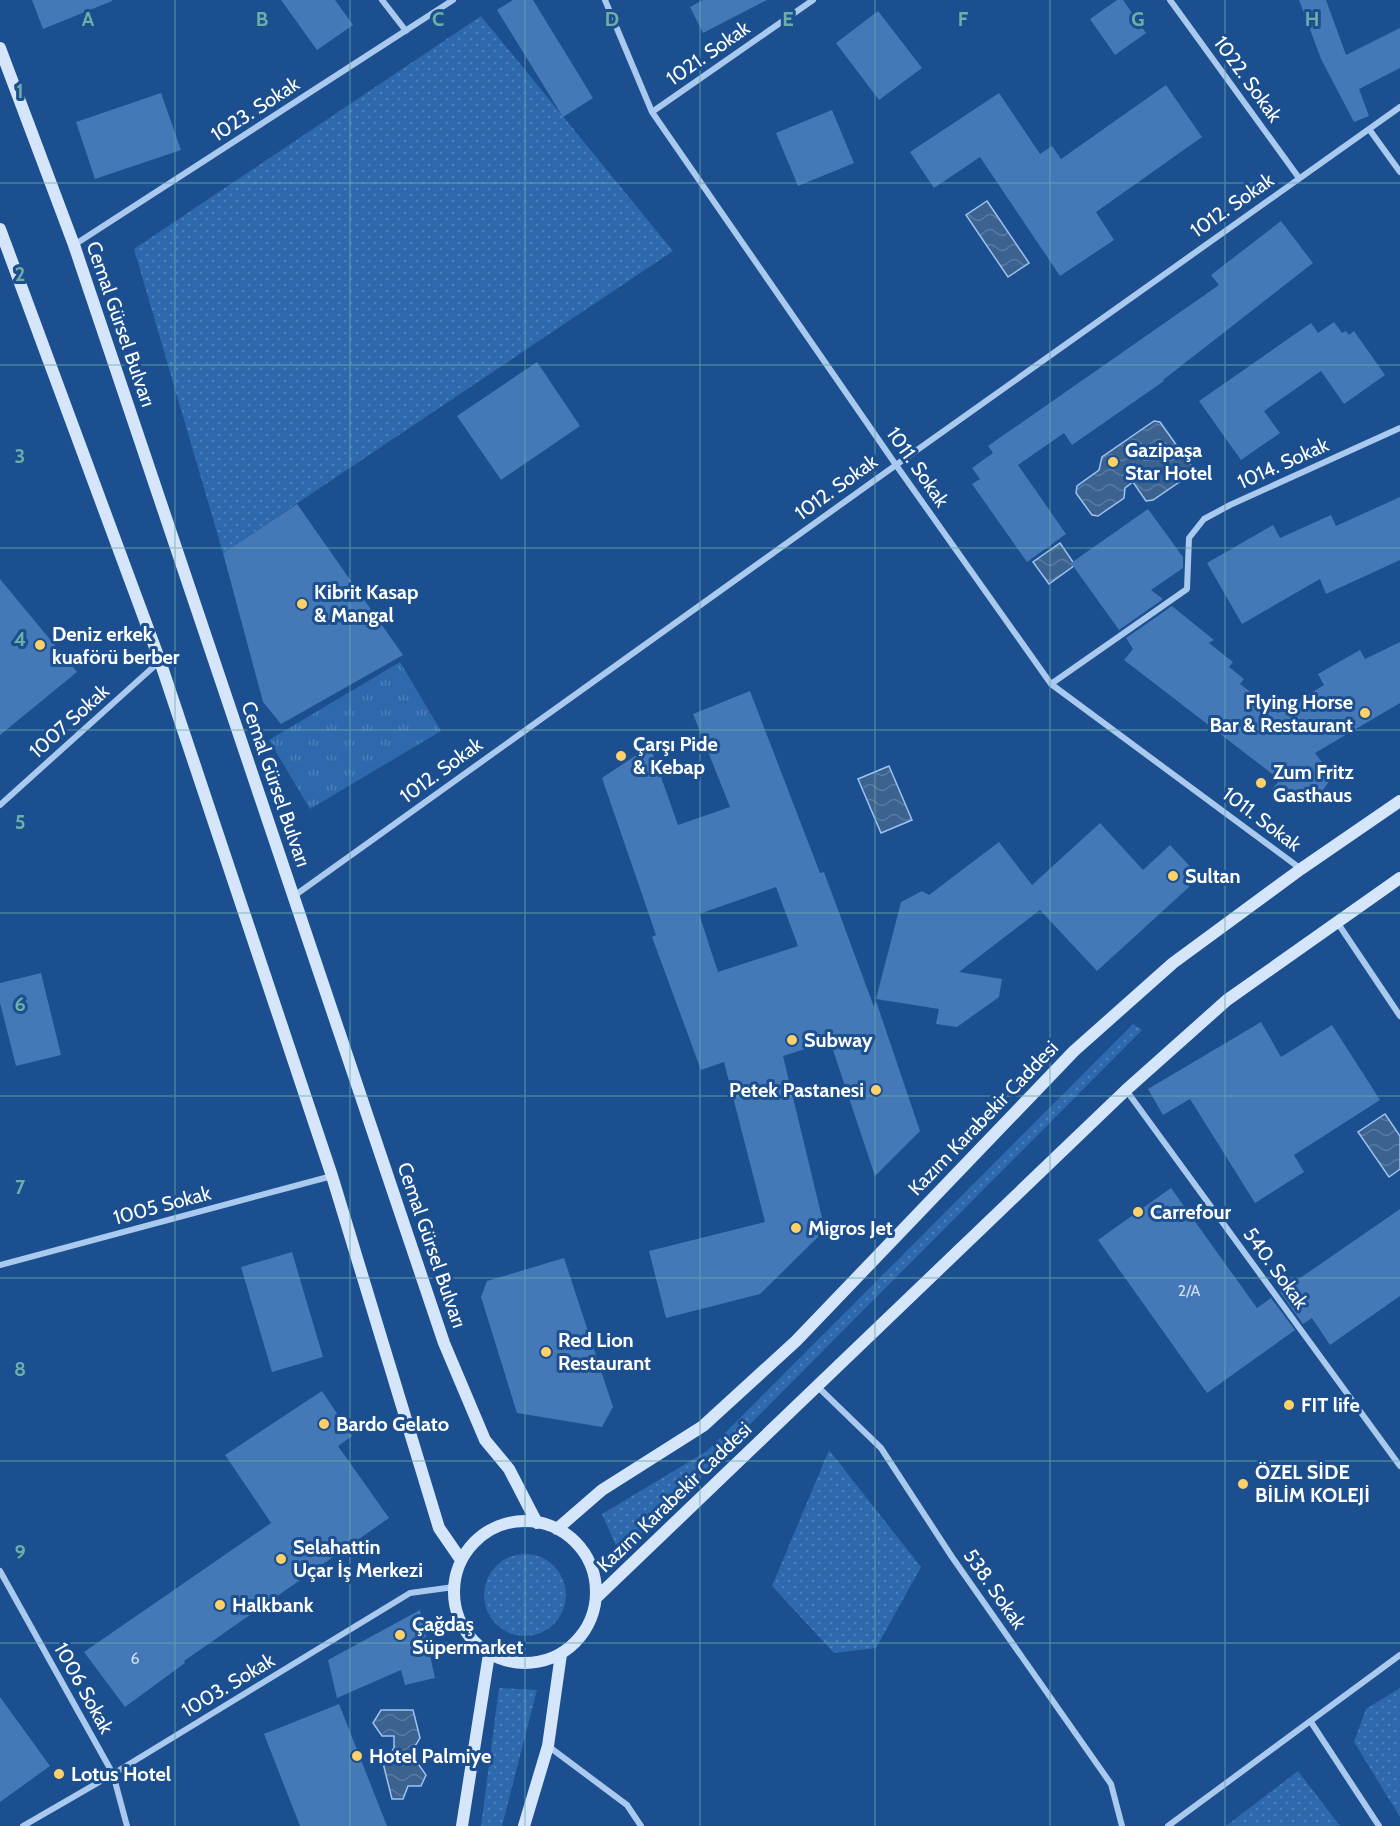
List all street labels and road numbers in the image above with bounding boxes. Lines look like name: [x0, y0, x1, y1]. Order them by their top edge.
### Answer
street label: 1021. Sokak: [662, 16, 754, 90]
street label: 1022. Sokak: [1209, 31, 1287, 127]
street label: 1023. Sokak: [206, 72, 304, 146]
street label: 1012. Sokak: [1186, 168, 1278, 242]
street label: Cemal Gürsel Bulvarı: [81, 238, 161, 410]
street label: 1011. Sokak: [882, 422, 954, 512]
street label: 1014. Sokak: [1234, 432, 1332, 494]
street label: 1012. Sokak: [790, 449, 882, 525]
street label: 1007 Sokak: [24, 679, 114, 763]
street label: Cemal Gürsel Bulvarı: [236, 698, 316, 870]
street label: 1012. Sokak: [395, 732, 487, 808]
street label: 1011. Sokak: [1218, 782, 1306, 856]
street label: Kazım Karabekir Caddesi: [903, 1036, 1063, 1200]
street label: Cemal Gürsel Bulvarı: [392, 1159, 472, 1331]
street label: 1005 Sokak: [111, 1180, 213, 1230]
street label: 540. Sokak: [1238, 1223, 1314, 1313]
street label: Kazım Karabekir Caddesi: [592, 1417, 756, 1577]
street label: 538. Sokak: [959, 1544, 1031, 1634]
street label: 1006 Sokak: [49, 1638, 119, 1738]
street label: 1003. Sokak: [177, 1648, 279, 1722]

